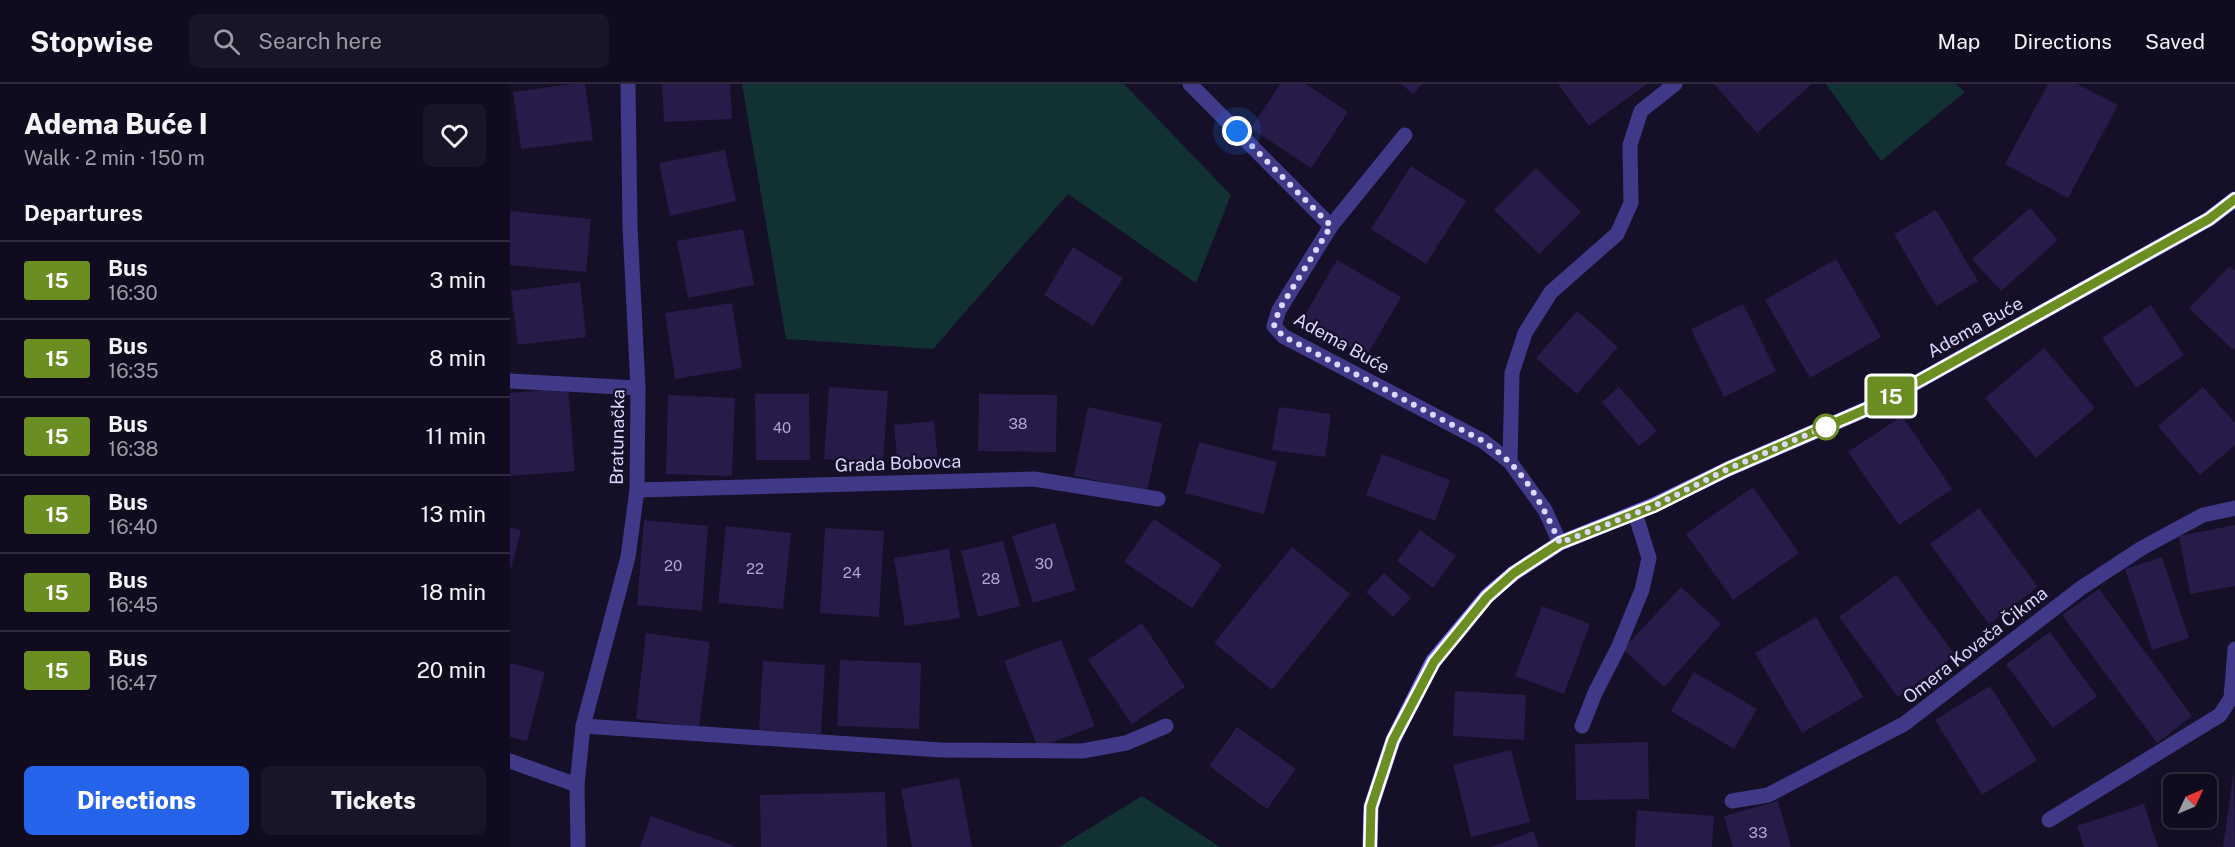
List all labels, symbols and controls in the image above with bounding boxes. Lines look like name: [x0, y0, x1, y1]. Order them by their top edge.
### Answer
search box: [189, 14, 609, 68]
text: Stopwise: [30, 25, 153, 58]
icon: search: [210, 25, 243, 58]
text: Search here: [258, 28, 382, 54]
text: Map: [1938, 29, 1980, 54]
text: Directions: [2013, 29, 2112, 54]
text: Saved: [2145, 29, 2205, 54]
button: heart: [423, 104, 486, 167]
text: Adema Buće I: [24, 107, 208, 140]
your location: [1222, 116, 1252, 146]
text: Walk · 2 min · 150 m: [24, 146, 205, 170]
text: Departures: [24, 200, 143, 226]
text: Bus: [108, 255, 148, 281]
text: 3 min: [429, 267, 486, 293]
text: 15: [45, 268, 69, 293]
text: 16:30: [108, 281, 158, 305]
street label: Adema Buće: [1924, 292, 2026, 362]
street label: Adema Buće: [1291, 308, 1393, 378]
text: Bus: [108, 333, 148, 359]
text: 8 min: [429, 345, 486, 371]
text: 15: [45, 346, 69, 371]
text: 16:35: [108, 359, 159, 383]
line badge: 15: [1864, 376, 1918, 416]
text: 15: [1879, 384, 1903, 409]
street label: Bratunačka: [606, 389, 628, 485]
text: Bus: [108, 411, 148, 437]
unlabelled marker: [1813, 414, 1839, 440]
house number: 38: [1008, 415, 1028, 432]
house number: 40: [773, 419, 791, 436]
text: 11 min: [425, 423, 486, 449]
text: 15: [45, 424, 69, 449]
text: 16:38: [108, 437, 159, 461]
street label: Grada Bobovca: [834, 450, 962, 476]
text: Bus: [108, 489, 148, 515]
text: 13 min: [421, 501, 486, 527]
text: 15: [45, 502, 69, 527]
text: 16:40: [108, 515, 158, 539]
house number: 30: [1035, 555, 1053, 572]
house number: 20: [664, 557, 682, 574]
house number: 22: [746, 560, 764, 577]
house number: 24: [843, 564, 861, 581]
text: Bus: [108, 567, 148, 593]
house number: 28: [982, 570, 1000, 587]
text: 18 min: [420, 579, 486, 605]
text: 15: [45, 580, 69, 605]
street label: Omera Kovača Čikma: [1899, 582, 2051, 708]
text: 16:45: [108, 593, 158, 617]
text: Bus: [108, 645, 148, 671]
text: 20 min: [417, 657, 486, 683]
text: 15: [45, 658, 69, 683]
text: 16:47: [108, 671, 158, 695]
button: Directions: [24, 766, 249, 835]
button: Tickets: [261, 766, 486, 835]
north arrow: [2163, 774, 2217, 828]
map controls: [2163, 774, 2217, 828]
house number: 33: [1749, 824, 1767, 841]

